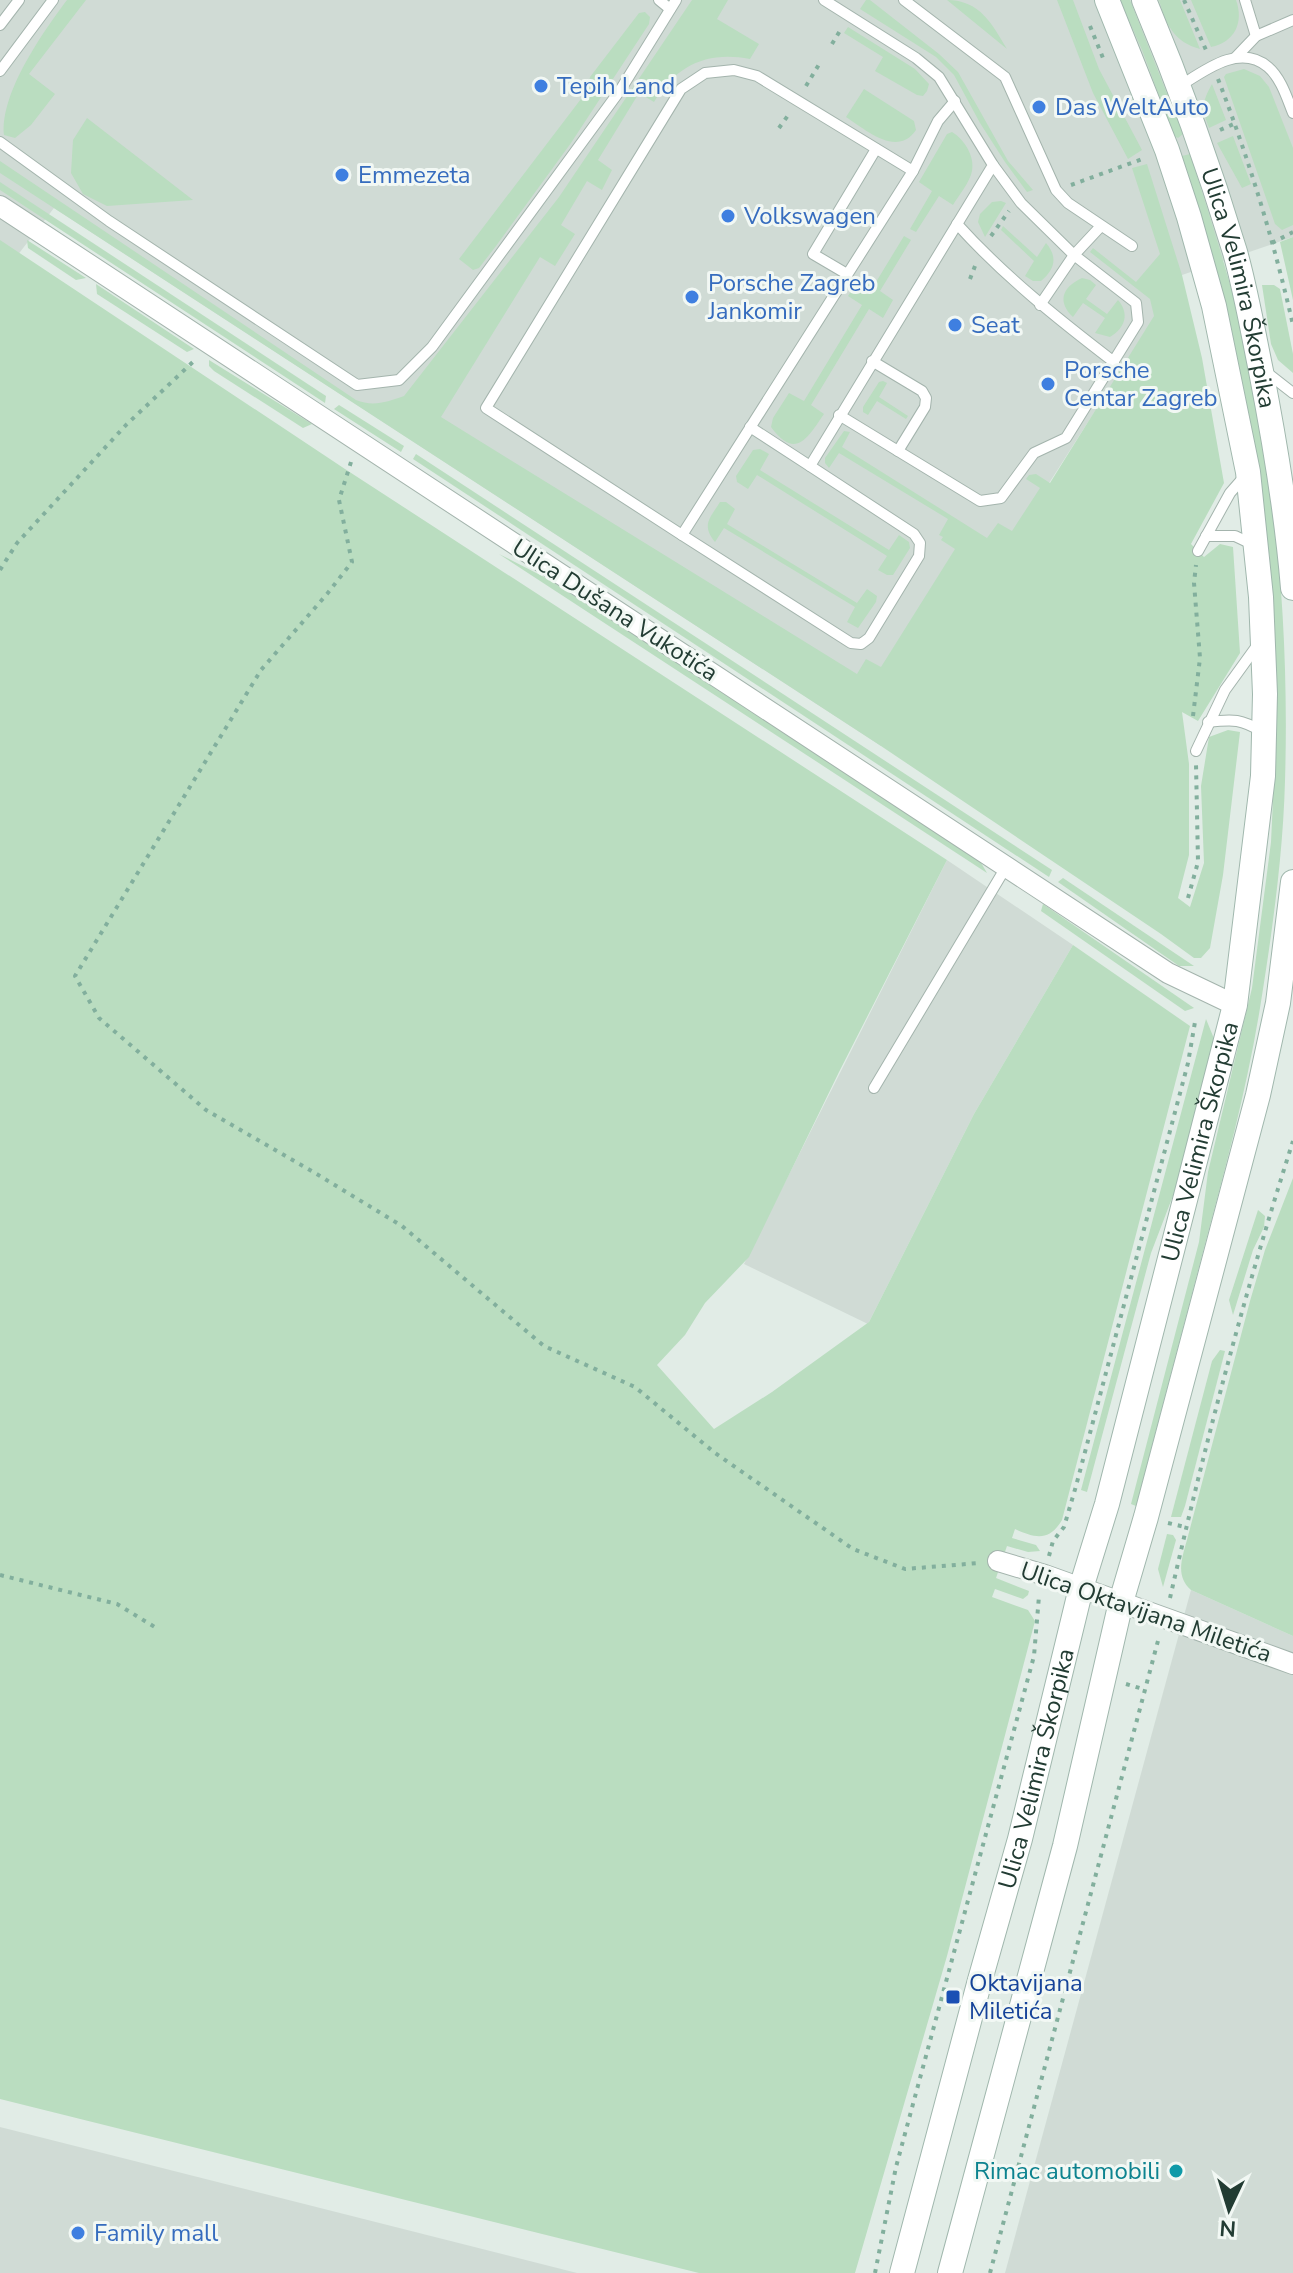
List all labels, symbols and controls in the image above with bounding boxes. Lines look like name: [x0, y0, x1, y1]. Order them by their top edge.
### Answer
place label: Tepih Land: [557, 70, 675, 102]
marker: Tepih Land: [532, 77, 550, 95]
place label: Das WeltAuto: [1055, 91, 1209, 123]
marker: Das WeltAuto: [1030, 98, 1048, 116]
place label: Emmezeta: [358, 159, 471, 191]
street label: Ulica Velimira Škorpika: [1193, 164, 1284, 411]
marker: Emmezeta: [333, 166, 351, 184]
place label: Volkswagen: [743, 200, 876, 232]
marker: Volkswagen: [719, 207, 737, 225]
place label: Porsche Zagreb Jankomir: [707, 267, 876, 327]
marker: Porsche Zagreb Jankomir: [683, 288, 701, 306]
place label: Seat: [971, 309, 1020, 341]
marker: Seat: [946, 316, 964, 334]
place label: Porsche Centar Zagreb: [1064, 354, 1217, 414]
marker: Porsche Centar Zagreb: [1039, 375, 1057, 393]
street label: Ulica Dušana Vukotića: [506, 531, 724, 689]
street label: Ulica Velimira Škorpika: [1154, 1018, 1246, 1265]
street label: Ulica Oktavijana Miletića: [1016, 1554, 1276, 1670]
street label: Ulica Velimira Škorpika: [991, 1645, 1082, 1893]
place label: Oktavijana Miletića: [969, 1967, 1083, 2027]
marker: Oktavijana Miletića: [944, 1988, 962, 2006]
place label: Rimac automobili: [974, 2155, 1160, 2187]
marker: Rimac automobili: [1167, 2162, 1185, 2180]
north arrow: [1189, 2169, 1269, 2249]
text: N: [1218, 2212, 1237, 2243]
place label: Family mall: [94, 2217, 218, 2249]
marker: Family mall: [69, 2224, 87, 2242]

